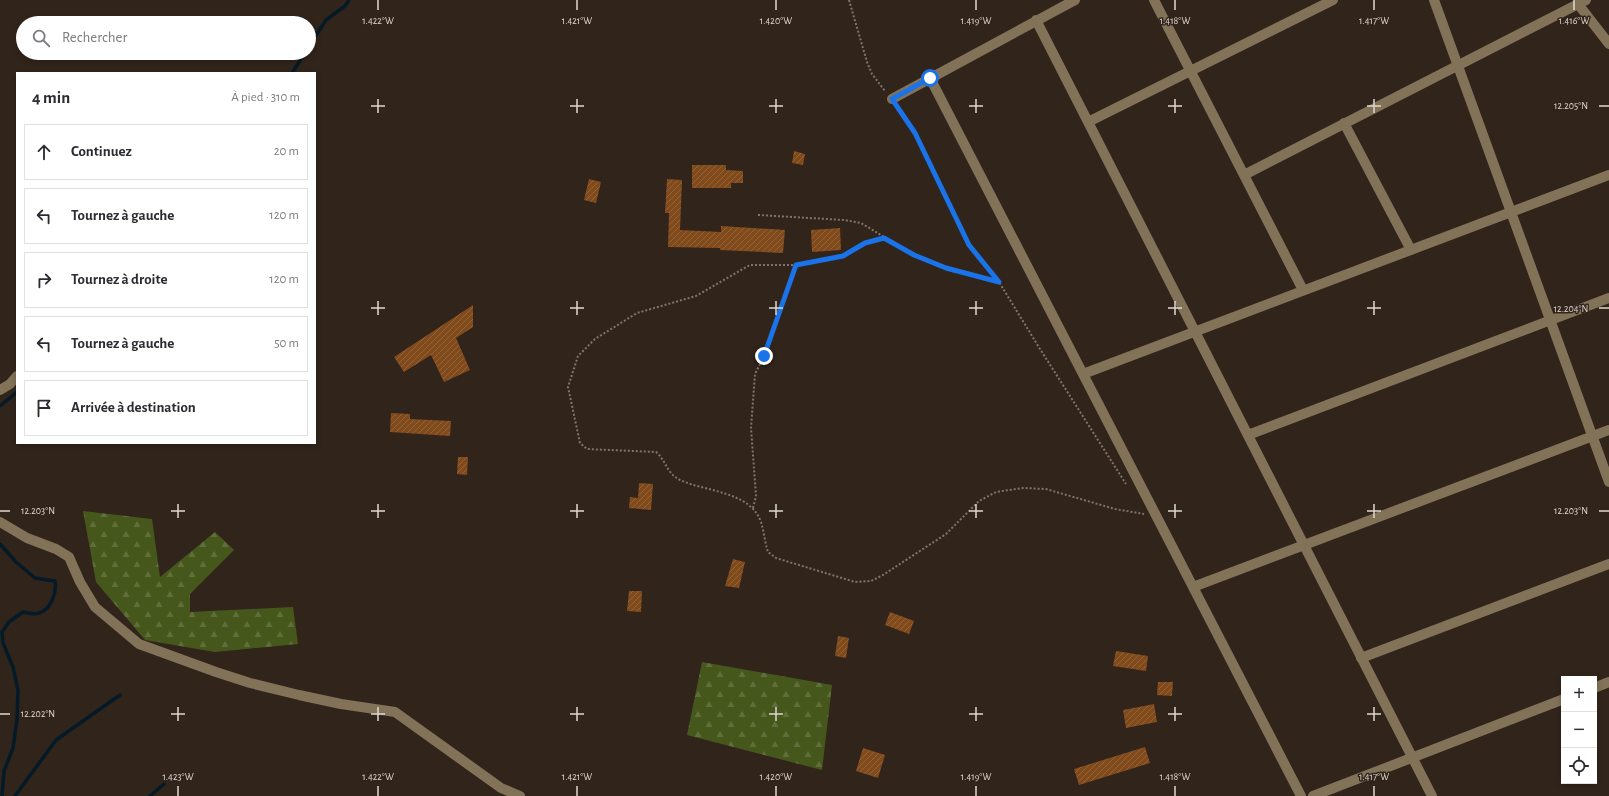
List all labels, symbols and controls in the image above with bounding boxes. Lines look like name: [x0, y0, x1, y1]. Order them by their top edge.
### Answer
search box: [16, 16, 316, 60]
text: 1.422°W: [362, 16, 394, 26]
text: 1.421°W: [562, 16, 592, 26]
text: 1.420°W: [760, 16, 792, 26]
text: 1.419°W: [961, 16, 991, 26]
text: 1.418°W: [1160, 16, 1190, 26]
text: 1.417°W: [1359, 16, 1389, 26]
text: 1.416°W: [1559, 16, 1589, 26]
icon: search: [30, 27, 52, 49]
text: Rechercher: [62, 30, 127, 45]
route start: [921, 69, 939, 87]
text: 4 min: [32, 89, 70, 106]
text: À pied · 310 m: [231, 91, 300, 104]
text: 12.205°N: [1554, 101, 1588, 111]
icon: ahead: [33, 141, 55, 163]
text: Continuez: [71, 144, 132, 159]
text: 20 m: [274, 145, 299, 158]
icon: left: [33, 205, 55, 227]
text: Tournez à gauche: [71, 208, 174, 223]
text: 120 m: [269, 209, 299, 222]
icon: right: [33, 269, 55, 291]
text: Tournez à droite: [71, 272, 168, 287]
text: 120 m: [269, 273, 299, 286]
text: 12.204°N: [1554, 304, 1588, 314]
icon: left: [33, 333, 55, 355]
text: Tournez à gauche: [71, 336, 174, 351]
text: 50 m: [274, 337, 299, 350]
route end: [755, 347, 773, 365]
icon: arrive: [33, 397, 55, 419]
text: Arrivée à destination: [71, 400, 196, 415]
text: 12.203°N: [21, 506, 55, 516]
text: 12.203°N: [1554, 506, 1588, 516]
map controls: [1561, 676, 1597, 784]
button: +: [1561, 676, 1597, 712]
text: 12.202°N: [21, 709, 55, 719]
button: −: [1561, 712, 1597, 748]
button: locate: [1561, 748, 1597, 784]
text: 1.423°W: [162, 772, 194, 782]
text: 1.422°W: [362, 772, 394, 782]
text: 1.421°W: [562, 772, 592, 782]
text: 1.420°W: [760, 772, 792, 782]
text: 1.419°W: [961, 772, 991, 782]
text: 1.418°W: [1160, 772, 1190, 782]
text: 1.417°W: [1359, 772, 1389, 782]

